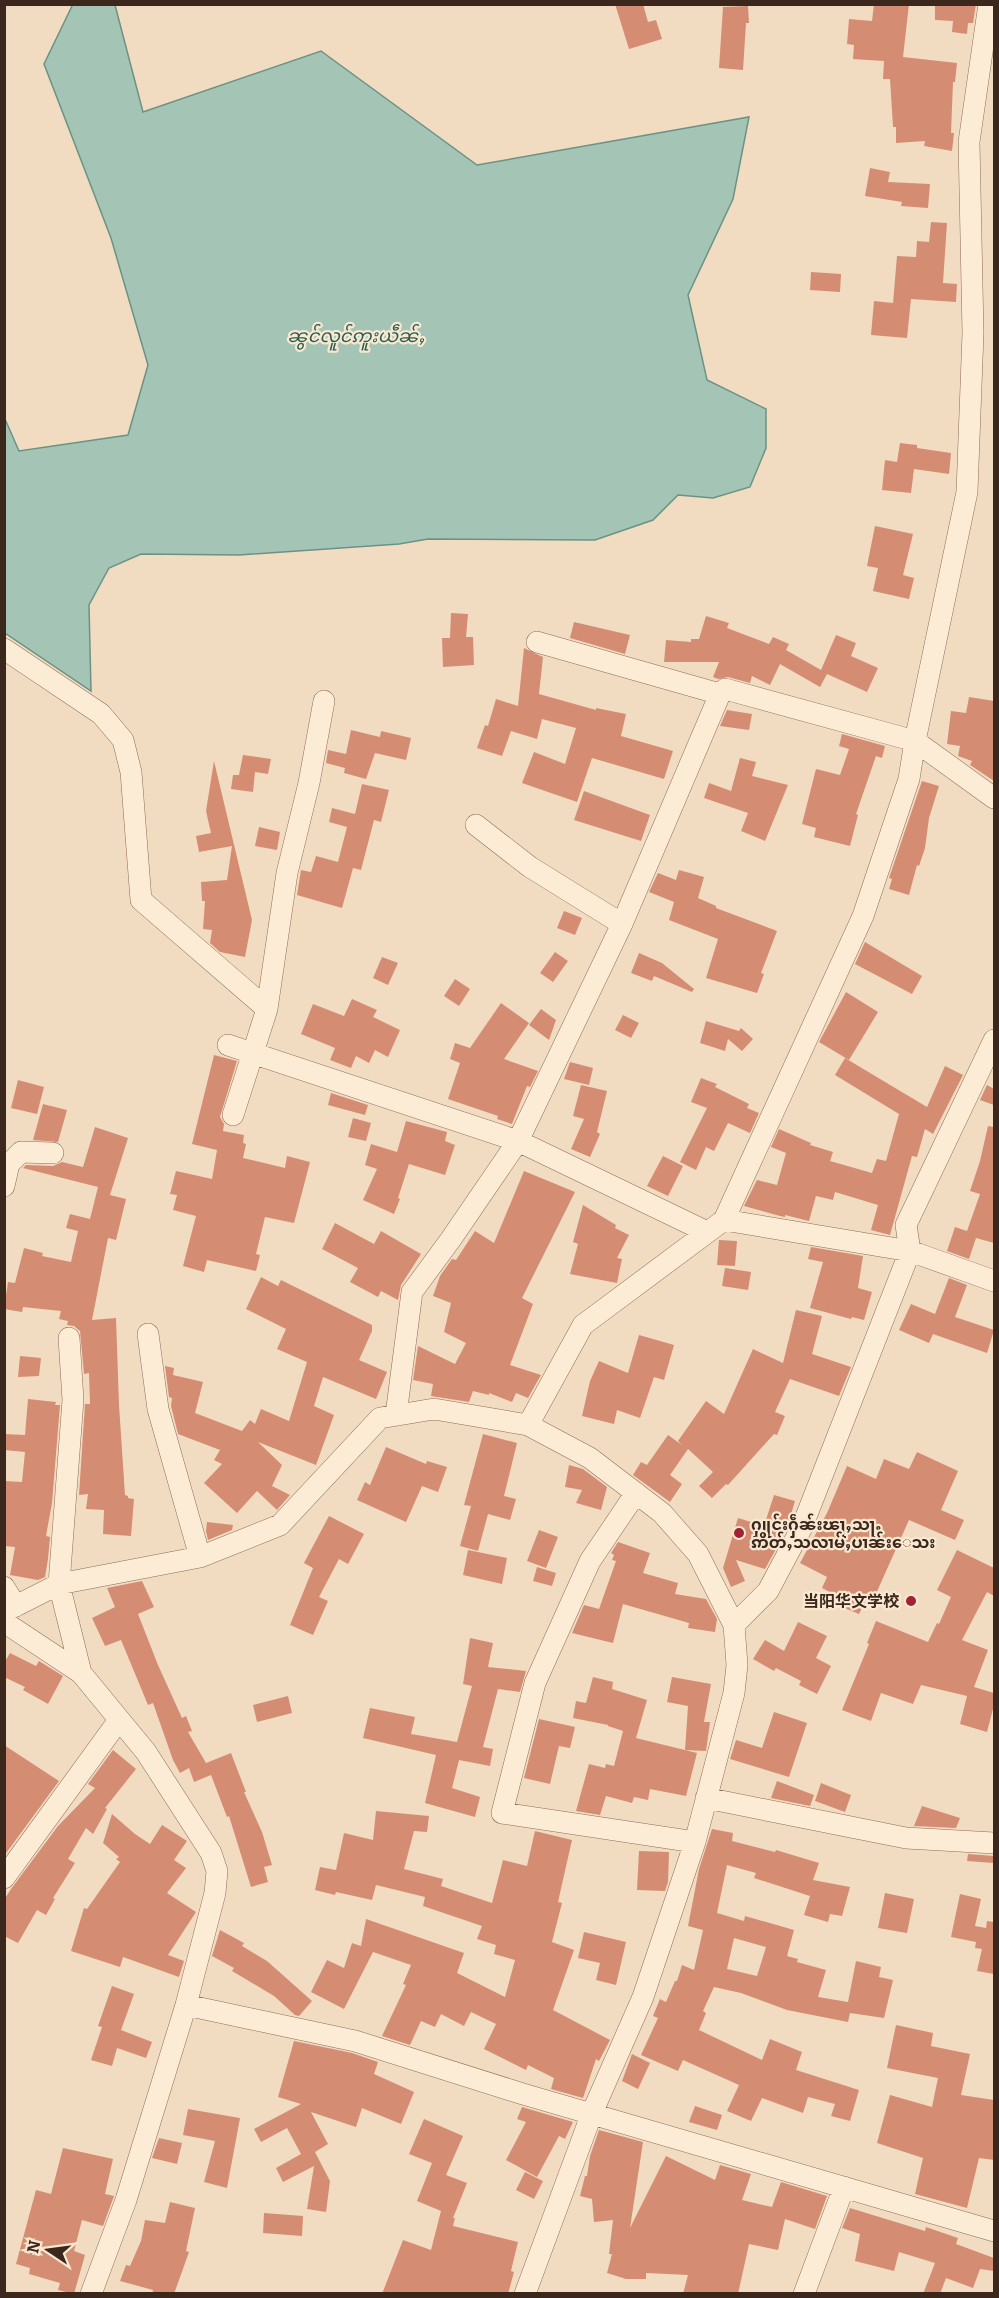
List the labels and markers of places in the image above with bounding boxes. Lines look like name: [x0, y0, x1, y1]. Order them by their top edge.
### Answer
place label: ႁူင်းႁဵၼ်းၽႃႇသႃႇ ဢိတ်ႇသလၢမ်ႇပၢၼ်းေသး: [751, 1513, 935, 1552]
marker: ႁူင်းႁဵၼ်းၽႃႇသႃႇ ဢိတ်ႇသလၢမ်ႇပၢၼ်းေသး: [732, 1526, 746, 1540]
place label: 当阳华文学校: [803, 1592, 900, 1611]
marker: 当阳华文学校: [904, 1594, 918, 1608]

